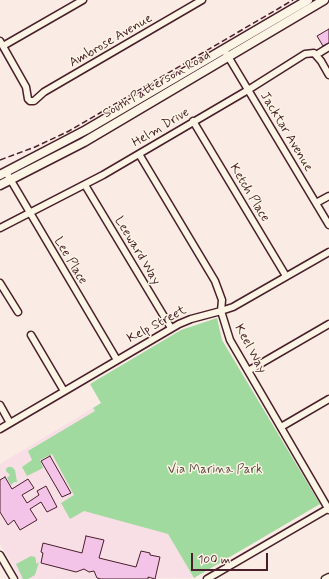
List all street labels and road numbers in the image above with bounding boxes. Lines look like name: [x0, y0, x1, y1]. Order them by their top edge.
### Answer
street label: Ambrose Avenue: [67, 11, 155, 71]
street label: South Patterson Road: [101, 48, 213, 122]
street label: Jacktar Avenue: [256, 89, 316, 175]
street label: Helm Drive: [130, 105, 192, 151]
street label: Ketch Place: [226, 161, 272, 225]
street label: Leeward Way: [111, 214, 163, 288]
street label: Lee Place: [50, 235, 90, 287]
street label: Kelp Street: [125, 303, 189, 347]
street label: Keel Way: [231, 322, 269, 376]

